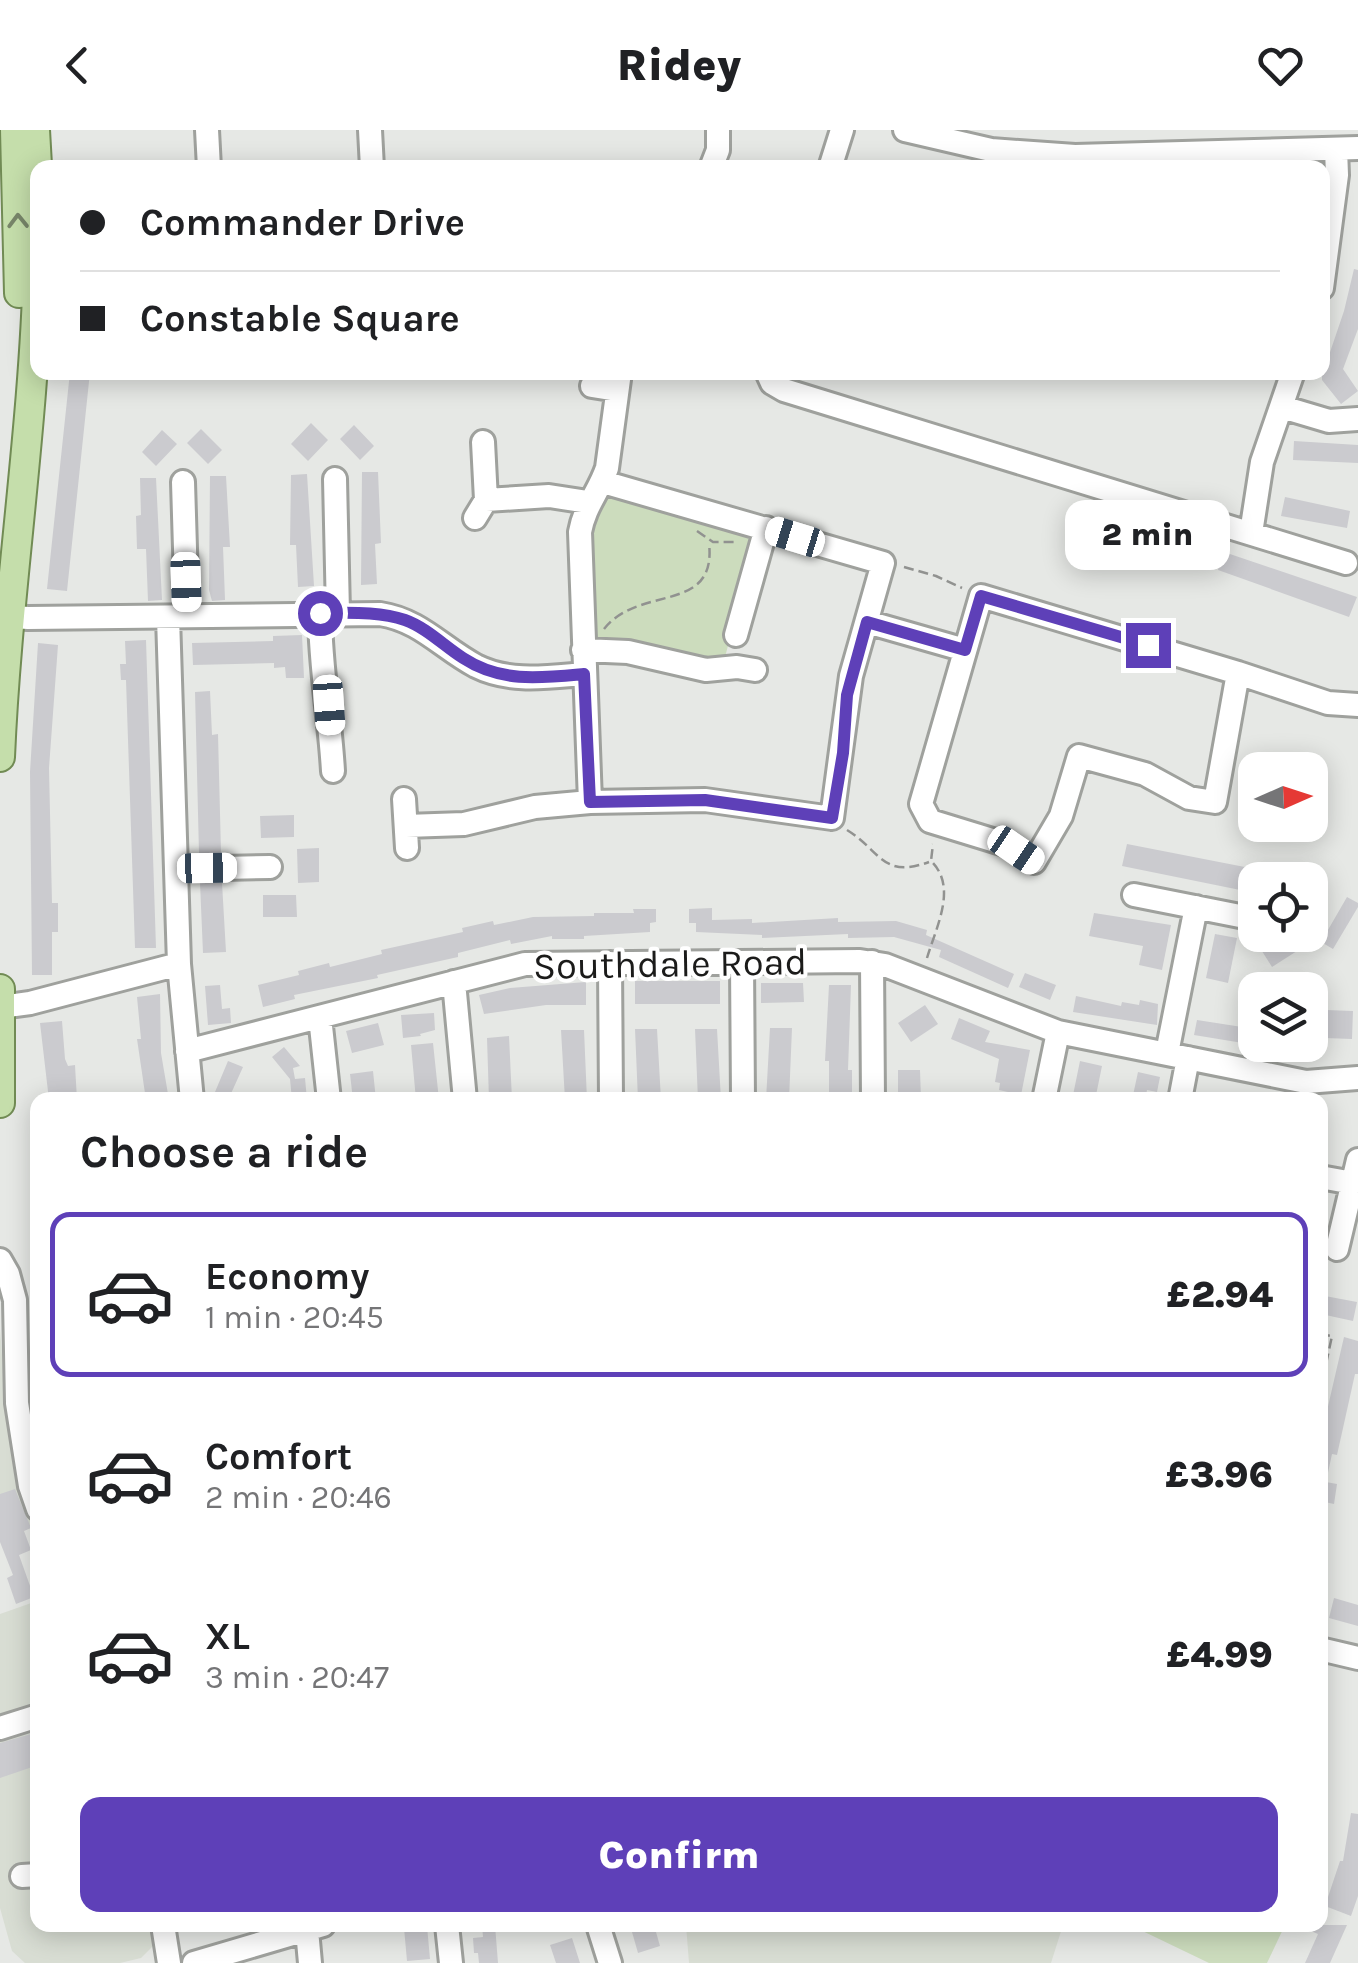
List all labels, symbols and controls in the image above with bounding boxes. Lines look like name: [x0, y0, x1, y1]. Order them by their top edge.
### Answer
icon: back: [50, 38, 105, 93]
icon: heart: [1253, 38, 1308, 93]
text: Ridey: [617, 39, 741, 91]
text: Commander Drive: [140, 200, 465, 245]
one-way arrow: [8, 213, 29, 228]
text: Constable Square: [140, 296, 460, 341]
callout: 2 min: [1066, 500, 1230, 570]
car: [762, 514, 828, 560]
text: 2 min: [1102, 516, 1193, 553]
car: [170, 551, 202, 613]
route start: [298, 591, 343, 636]
route end: [1126, 623, 1171, 668]
car: [312, 674, 346, 736]
north arrow: [1238, 752, 1328, 842]
map controls: [1238, 752, 1328, 1062]
car: [983, 821, 1049, 879]
car: [177, 852, 237, 884]
button: locate: [1238, 862, 1328, 952]
street label: Southdale Road: [533, 939, 807, 989]
button: layers: [1238, 972, 1328, 1062]
text: Choose a ride: [80, 1126, 368, 1178]
icon: car: [85, 1250, 175, 1340]
text: Economy: [205, 1254, 369, 1299]
text: £2.94: [1167, 1272, 1273, 1317]
text: 1 min · 20:45: [205, 1299, 384, 1336]
icon: car: [85, 1430, 175, 1520]
text: Comfort: [205, 1434, 352, 1479]
text: £3.96: [1165, 1452, 1273, 1497]
text: 2 min · 20:46: [205, 1479, 392, 1516]
icon: car: [85, 1610, 175, 1700]
text: XL: [205, 1614, 250, 1659]
text: £4.99: [1166, 1632, 1273, 1677]
text: 3 min · 20:47: [205, 1659, 389, 1696]
button: Confirm: [80, 1797, 1278, 1912]

